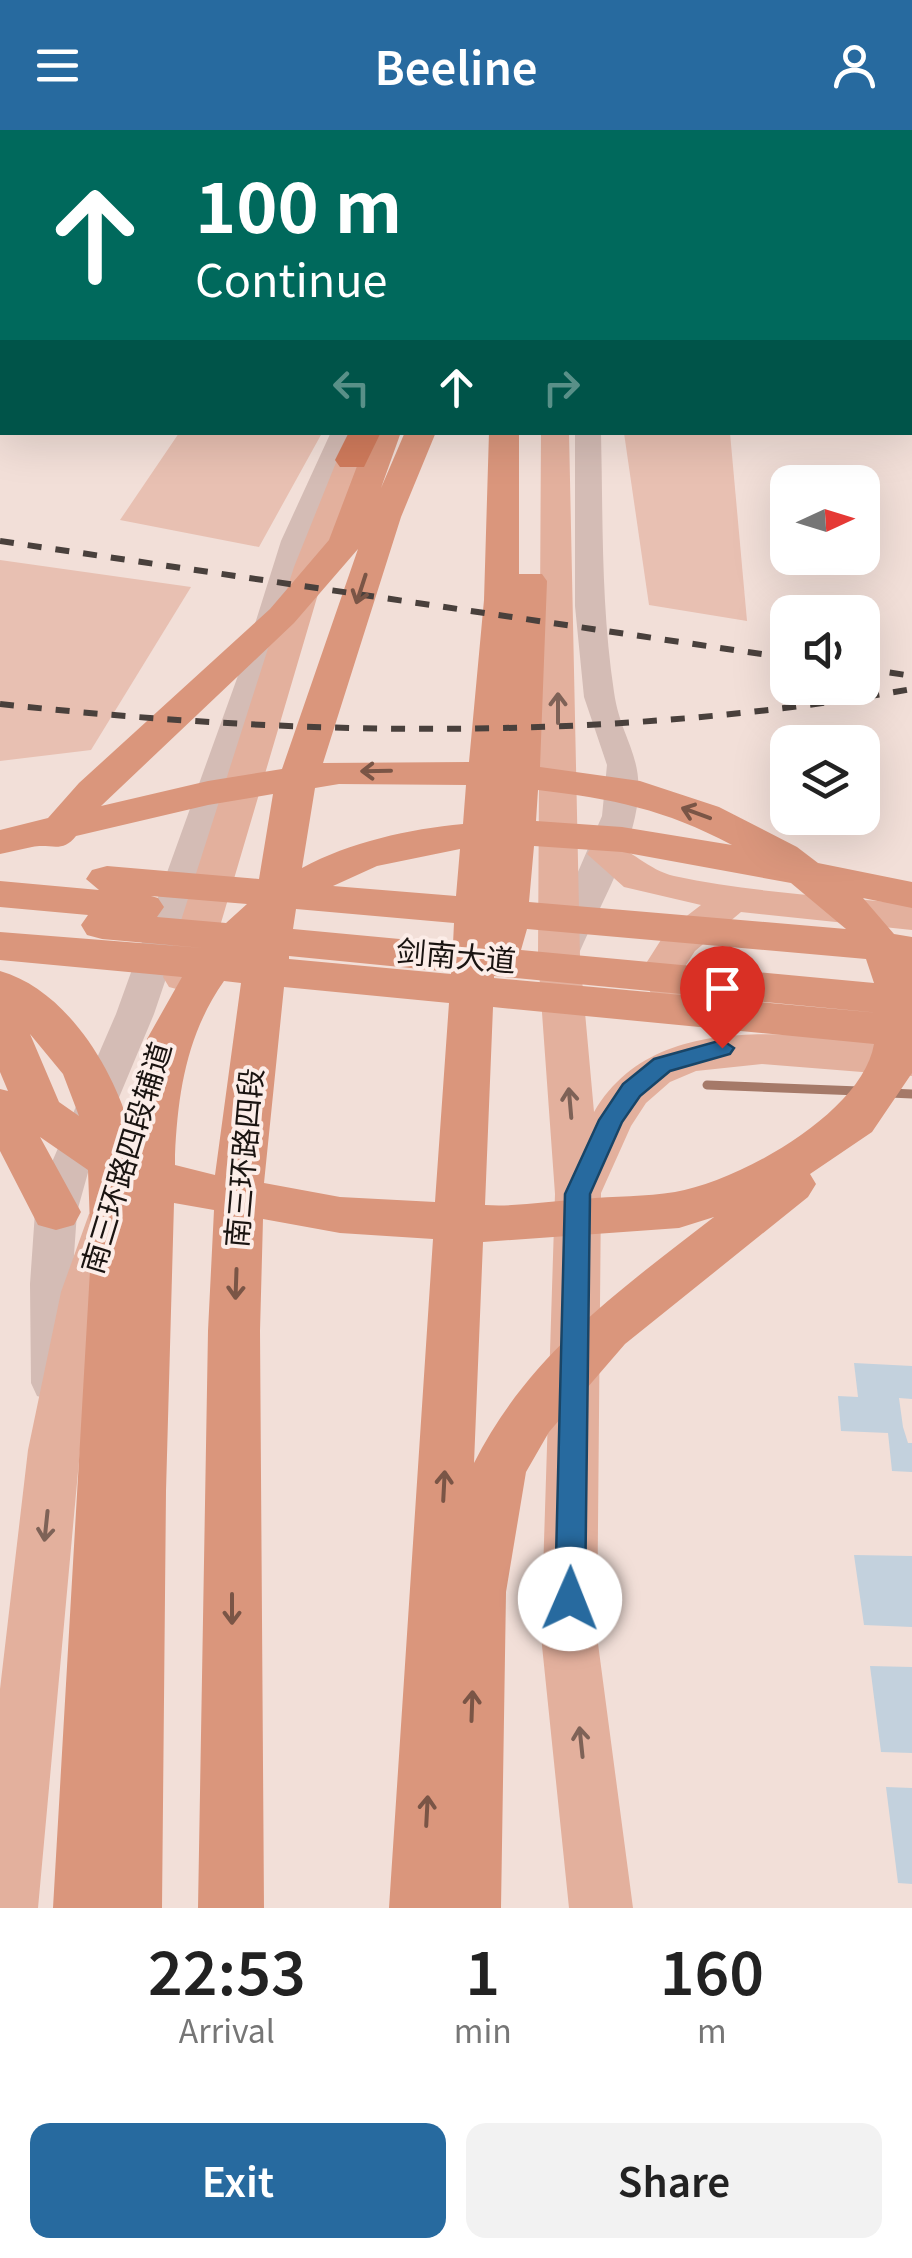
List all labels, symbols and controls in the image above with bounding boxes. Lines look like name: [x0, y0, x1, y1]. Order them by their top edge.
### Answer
text: Beeline: [374, 33, 538, 98]
icon: menu: [30, 38, 85, 93]
icon: person: [827, 38, 882, 93]
text: 100 m: [195, 152, 402, 253]
icon: ahead: [30, 170, 160, 300]
text: Continue: [195, 245, 387, 310]
icon: left: [324, 360, 379, 415]
icon: ahead: [429, 360, 484, 415]
icon: right: [534, 360, 589, 415]
north arrow: [770, 465, 880, 575]
map controls: [770, 465, 880, 835]
one-way arrow: [351, 573, 369, 604]
button: sound: [770, 595, 880, 705]
one-way arrow: [548, 693, 568, 726]
button: layers: [770, 725, 880, 835]
one-way arrow: [360, 762, 392, 781]
one-way arrow: [681, 803, 712, 821]
street label: 剑南大道: [395, 927, 518, 981]
pin: [680, 946, 765, 1049]
icon: arrive: [695, 961, 750, 1016]
street label: 南三环路四段辅道: [68, 1036, 180, 1278]
street label: 南三环路四段: [212, 1066, 272, 1249]
one-way arrow: [561, 1087, 580, 1119]
one-way arrow: [226, 1268, 245, 1300]
one-way arrow: [435, 1471, 454, 1503]
one-way arrow: [36, 1510, 55, 1542]
position arrow: [518, 1547, 622, 1651]
one-way arrow: [223, 1593, 242, 1625]
one-way arrow: [463, 1690, 482, 1722]
one-way arrow: [571, 1726, 590, 1758]
one-way arrow: [418, 1795, 437, 1827]
text: 22:53: [148, 1925, 306, 2012]
text: 1: [465, 1925, 500, 2012]
text: 160: [660, 1925, 764, 2012]
text: Arrival: [179, 2006, 275, 2052]
text: min: [454, 2006, 512, 2052]
text: m: [697, 2006, 727, 2052]
button: Exit: [30, 2123, 446, 2238]
button: Share: [466, 2123, 882, 2238]

